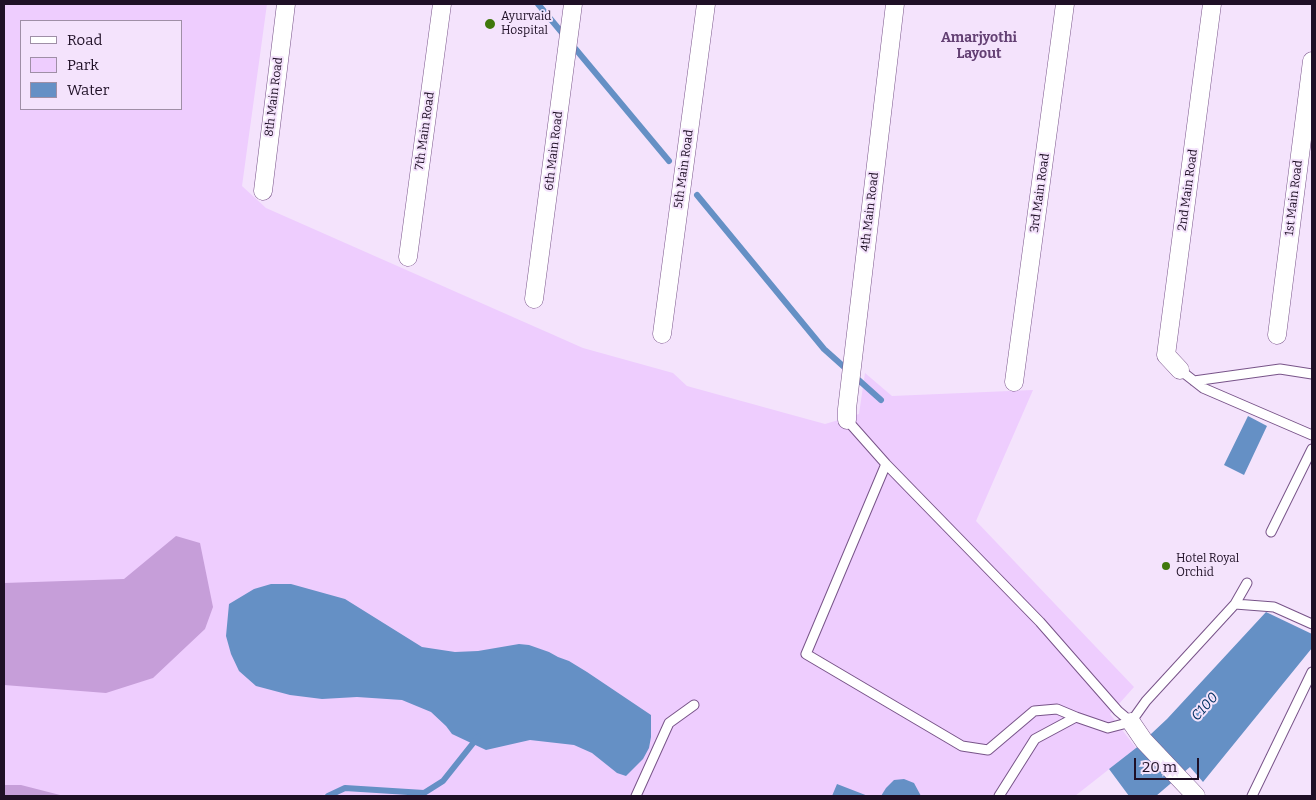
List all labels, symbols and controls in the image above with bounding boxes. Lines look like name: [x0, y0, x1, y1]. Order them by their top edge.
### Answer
place label: Ayurvaid Hospital: [501, 10, 551, 38]
marker: Ayurvaid Hospital: [483, 17, 497, 31]
legend: [20, 20, 182, 110]
district label: Amarjyothi Layout: [941, 30, 1017, 62]
text: Road: [67, 31, 102, 49]
text: Park: [67, 56, 99, 74]
street label: 8th Main Road: [262, 56, 286, 138]
text: Water: [67, 81, 109, 99]
street label: 7th Main Road: [412, 91, 438, 171]
street label: 6th Main Road: [542, 110, 566, 192]
street label: 5th Main Road: [671, 129, 697, 209]
street label: 2nd Main Road: [1175, 148, 1201, 232]
street label: 3rd Main Road: [1027, 152, 1053, 234]
street label: 1st Main Road: [1282, 159, 1306, 237]
street label: 4th Main Road: [858, 171, 882, 253]
place label: Hotel Royal Orchid: [1176, 552, 1239, 580]
marker: Hotel Royal Orchid: [1160, 560, 1172, 572]
water label: C100: [1188, 690, 1222, 724]
scale bar: [1136, 748, 1201, 780]
text: 20 m: [1142, 758, 1177, 776]

